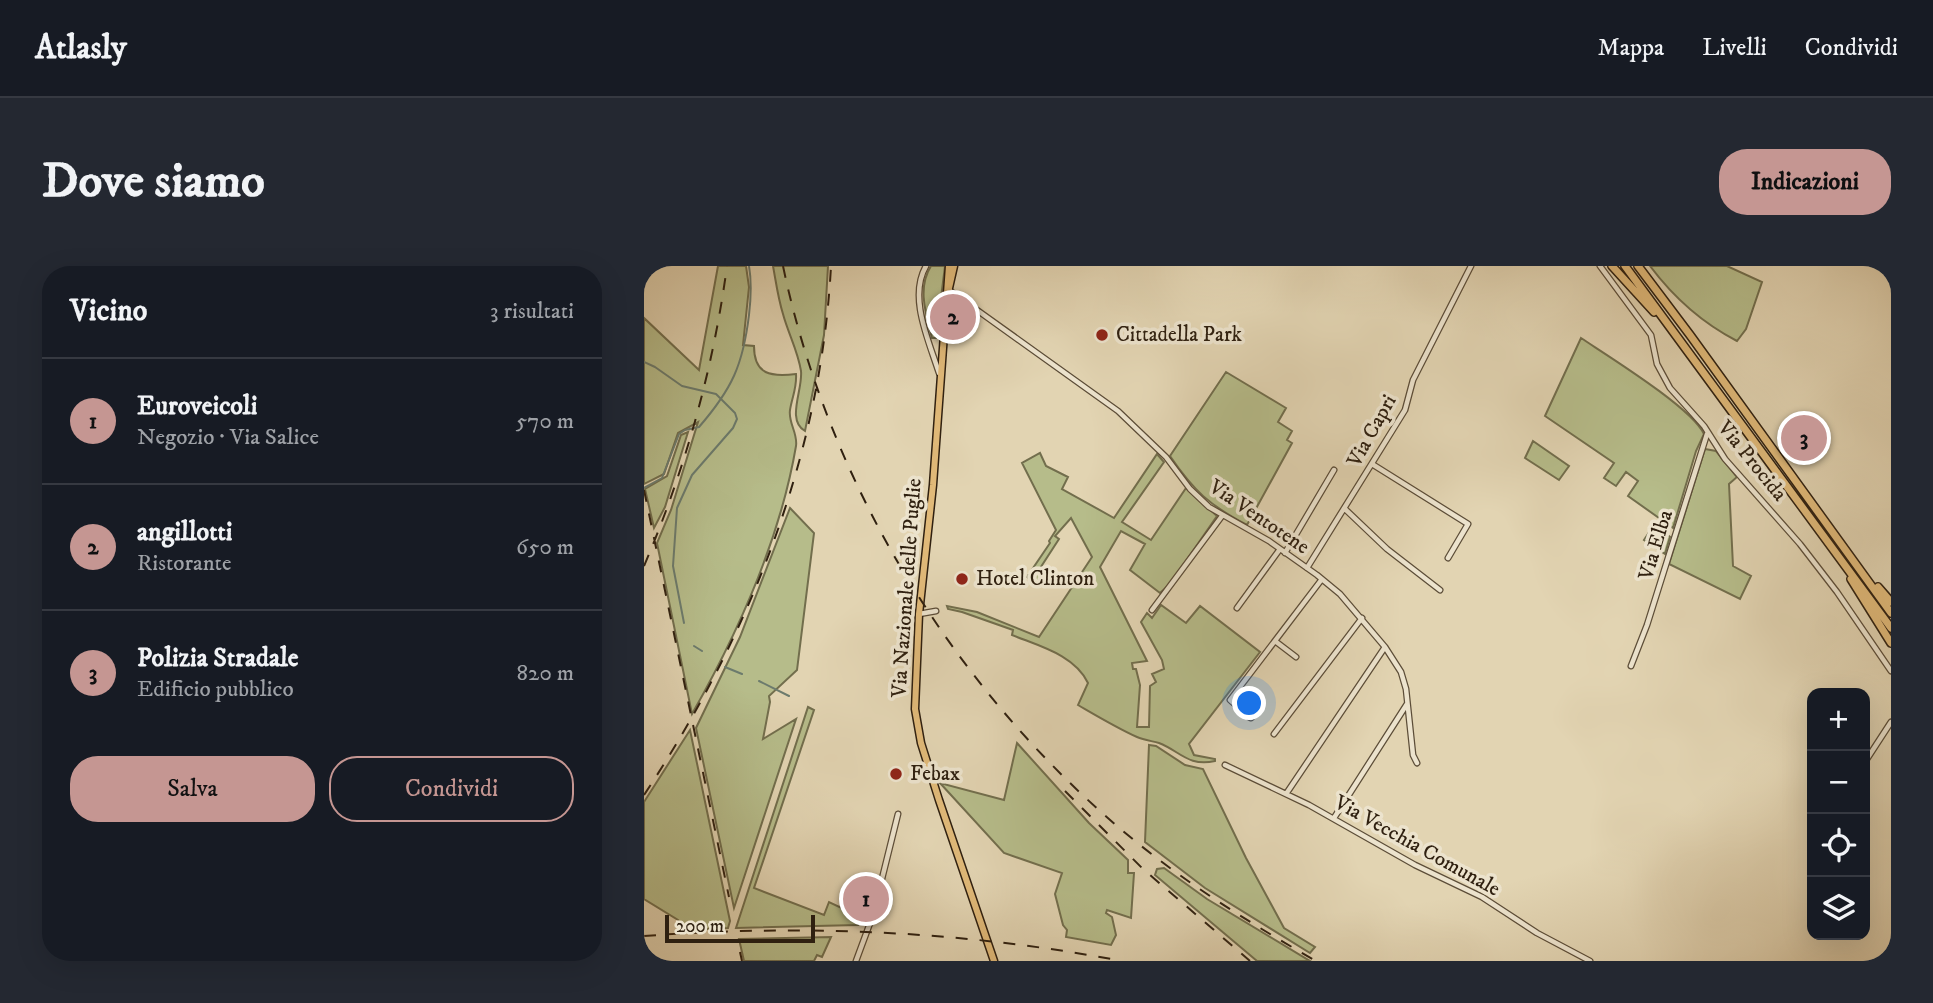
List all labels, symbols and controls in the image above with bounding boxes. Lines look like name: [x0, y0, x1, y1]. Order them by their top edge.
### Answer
text: Atlasly: [35, 28, 127, 69]
text: Mappa: [1598, 33, 1664, 63]
text: Livelli: [1702, 33, 1767, 63]
text: Condividi: [1805, 33, 1898, 63]
button: Indicazioni: [1719, 149, 1891, 215]
text: Dove siamo: [42, 151, 265, 213]
pin: 2: [930, 291, 976, 343]
text: Vicino: [70, 293, 147, 330]
text: 3 risultati: [490, 297, 574, 326]
place label: Cittadella Park: [1116, 322, 1243, 348]
marker: Cittadella Park: [1094, 327, 1110, 343]
text: Euroveicoli: [137, 390, 257, 423]
street label: Via Capri: [1341, 390, 1402, 473]
text: 1: [89, 407, 97, 436]
text: 570 m: [516, 407, 574, 436]
pin: 3: [1781, 412, 1827, 464]
street label: Via Procida: [1711, 415, 1792, 507]
text: Negozio · Via Salice: [137, 423, 319, 452]
street label: Via Ventotene: [1203, 473, 1314, 560]
street label: Via Nazionale delle Puglie: [886, 477, 928, 699]
street label: Via Elba: [1633, 507, 1679, 584]
text: angillotti: [137, 516, 233, 549]
text: 2: [87, 533, 99, 562]
text: 650 m: [516, 533, 574, 562]
text: Ristorante: [137, 549, 232, 578]
place label: Hotel Clinton: [976, 566, 1094, 592]
marker: Hotel Clinton: [954, 571, 970, 587]
text: Polizia Stradale: [137, 642, 298, 675]
text: 3: [89, 659, 97, 688]
text: 820 m: [517, 659, 574, 688]
text: Edificio pubblico: [137, 675, 294, 704]
your location: [1232, 686, 1266, 720]
map controls: [1807, 688, 1870, 940]
button: +: [1807, 688, 1870, 751]
button: −: [1807, 751, 1870, 814]
button: Salva: [70, 756, 315, 822]
button: Condividi: [329, 756, 574, 822]
place label: Febax: [910, 761, 960, 787]
marker: Febax: [888, 766, 904, 782]
street label: Via Vecchia Comunale: [1329, 789, 1505, 903]
button: locate: [1807, 814, 1870, 877]
pin: 1: [843, 873, 889, 925]
button: layers: [1807, 877, 1870, 940]
scale bar: [665, 912, 816, 944]
text: 200 m: [676, 915, 724, 938]

